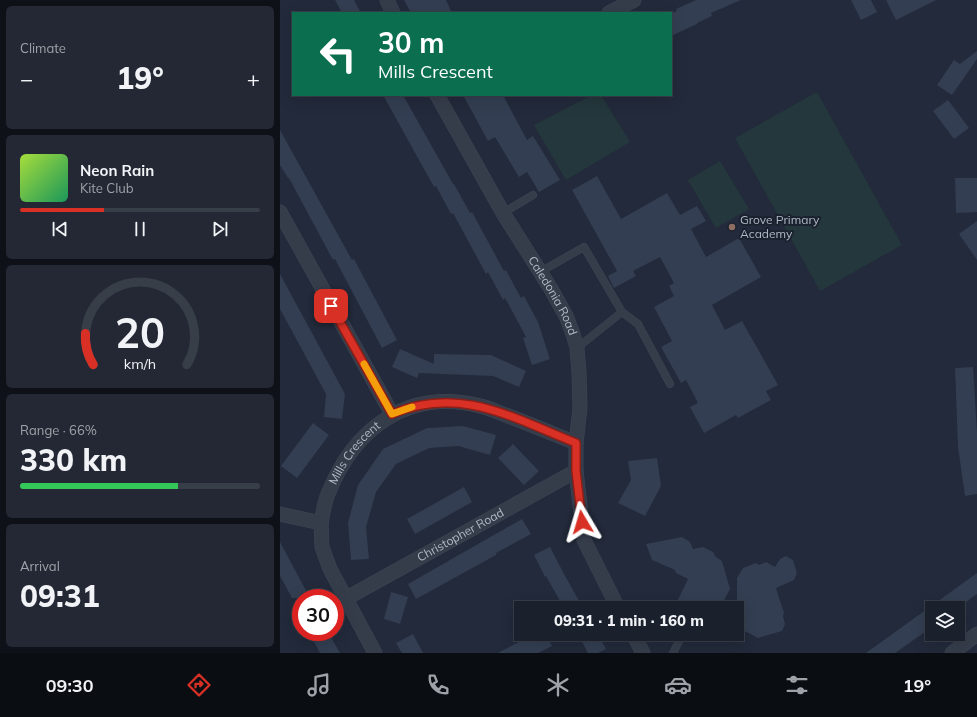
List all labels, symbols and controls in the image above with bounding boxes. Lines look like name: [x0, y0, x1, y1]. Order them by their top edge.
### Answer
text: 30 m: [378, 25, 444, 60]
icon: left: [312, 28, 364, 80]
text: Climate: [20, 40, 66, 56]
text: 19°: [116, 59, 164, 97]
text: Mills Crescent: [378, 60, 493, 83]
text: −: [20, 65, 33, 93]
text: +: [247, 65, 260, 93]
text: Neon Rain: [80, 161, 154, 180]
text: Kite Club: [80, 180, 134, 196]
place label: Grove Primary Academy: [740, 212, 820, 241]
icon: previous: [49, 218, 71, 240]
icon: pause: [129, 218, 151, 240]
icon: next: [209, 218, 231, 240]
marker: Grove Primary Academy: [727, 222, 737, 232]
street label: Caledonia Road: [525, 253, 581, 337]
pin: [314, 289, 348, 323]
icon: arrive: [320, 295, 342, 317]
text: 20: [115, 305, 165, 357]
text: km/h: [124, 354, 156, 372]
street label: Mills Crescent: [325, 418, 383, 487]
text: Range · 66%: [20, 422, 97, 438]
text: 330 km: [20, 441, 127, 479]
position arrow: [561, 501, 603, 543]
street label: Christopher Road: [414, 504, 506, 565]
text: Arrival: [20, 558, 60, 574]
text: 09:31: [20, 577, 100, 615]
speed limit sign: 30: [292, 589, 344, 641]
map controls: [925, 601, 965, 641]
button: layers: [925, 601, 965, 641]
text: 09:31 · 1 min · 160 m: [554, 611, 704, 630]
icon: directions: [185, 671, 213, 699]
icon: music: [305, 671, 333, 699]
icon: phone: [424, 671, 452, 699]
icon: climate: [544, 671, 572, 699]
icon: car: [664, 671, 692, 699]
icon: filters: [783, 671, 811, 699]
text: 09:30: [46, 674, 93, 697]
text: 19°: [903, 674, 931, 697]

